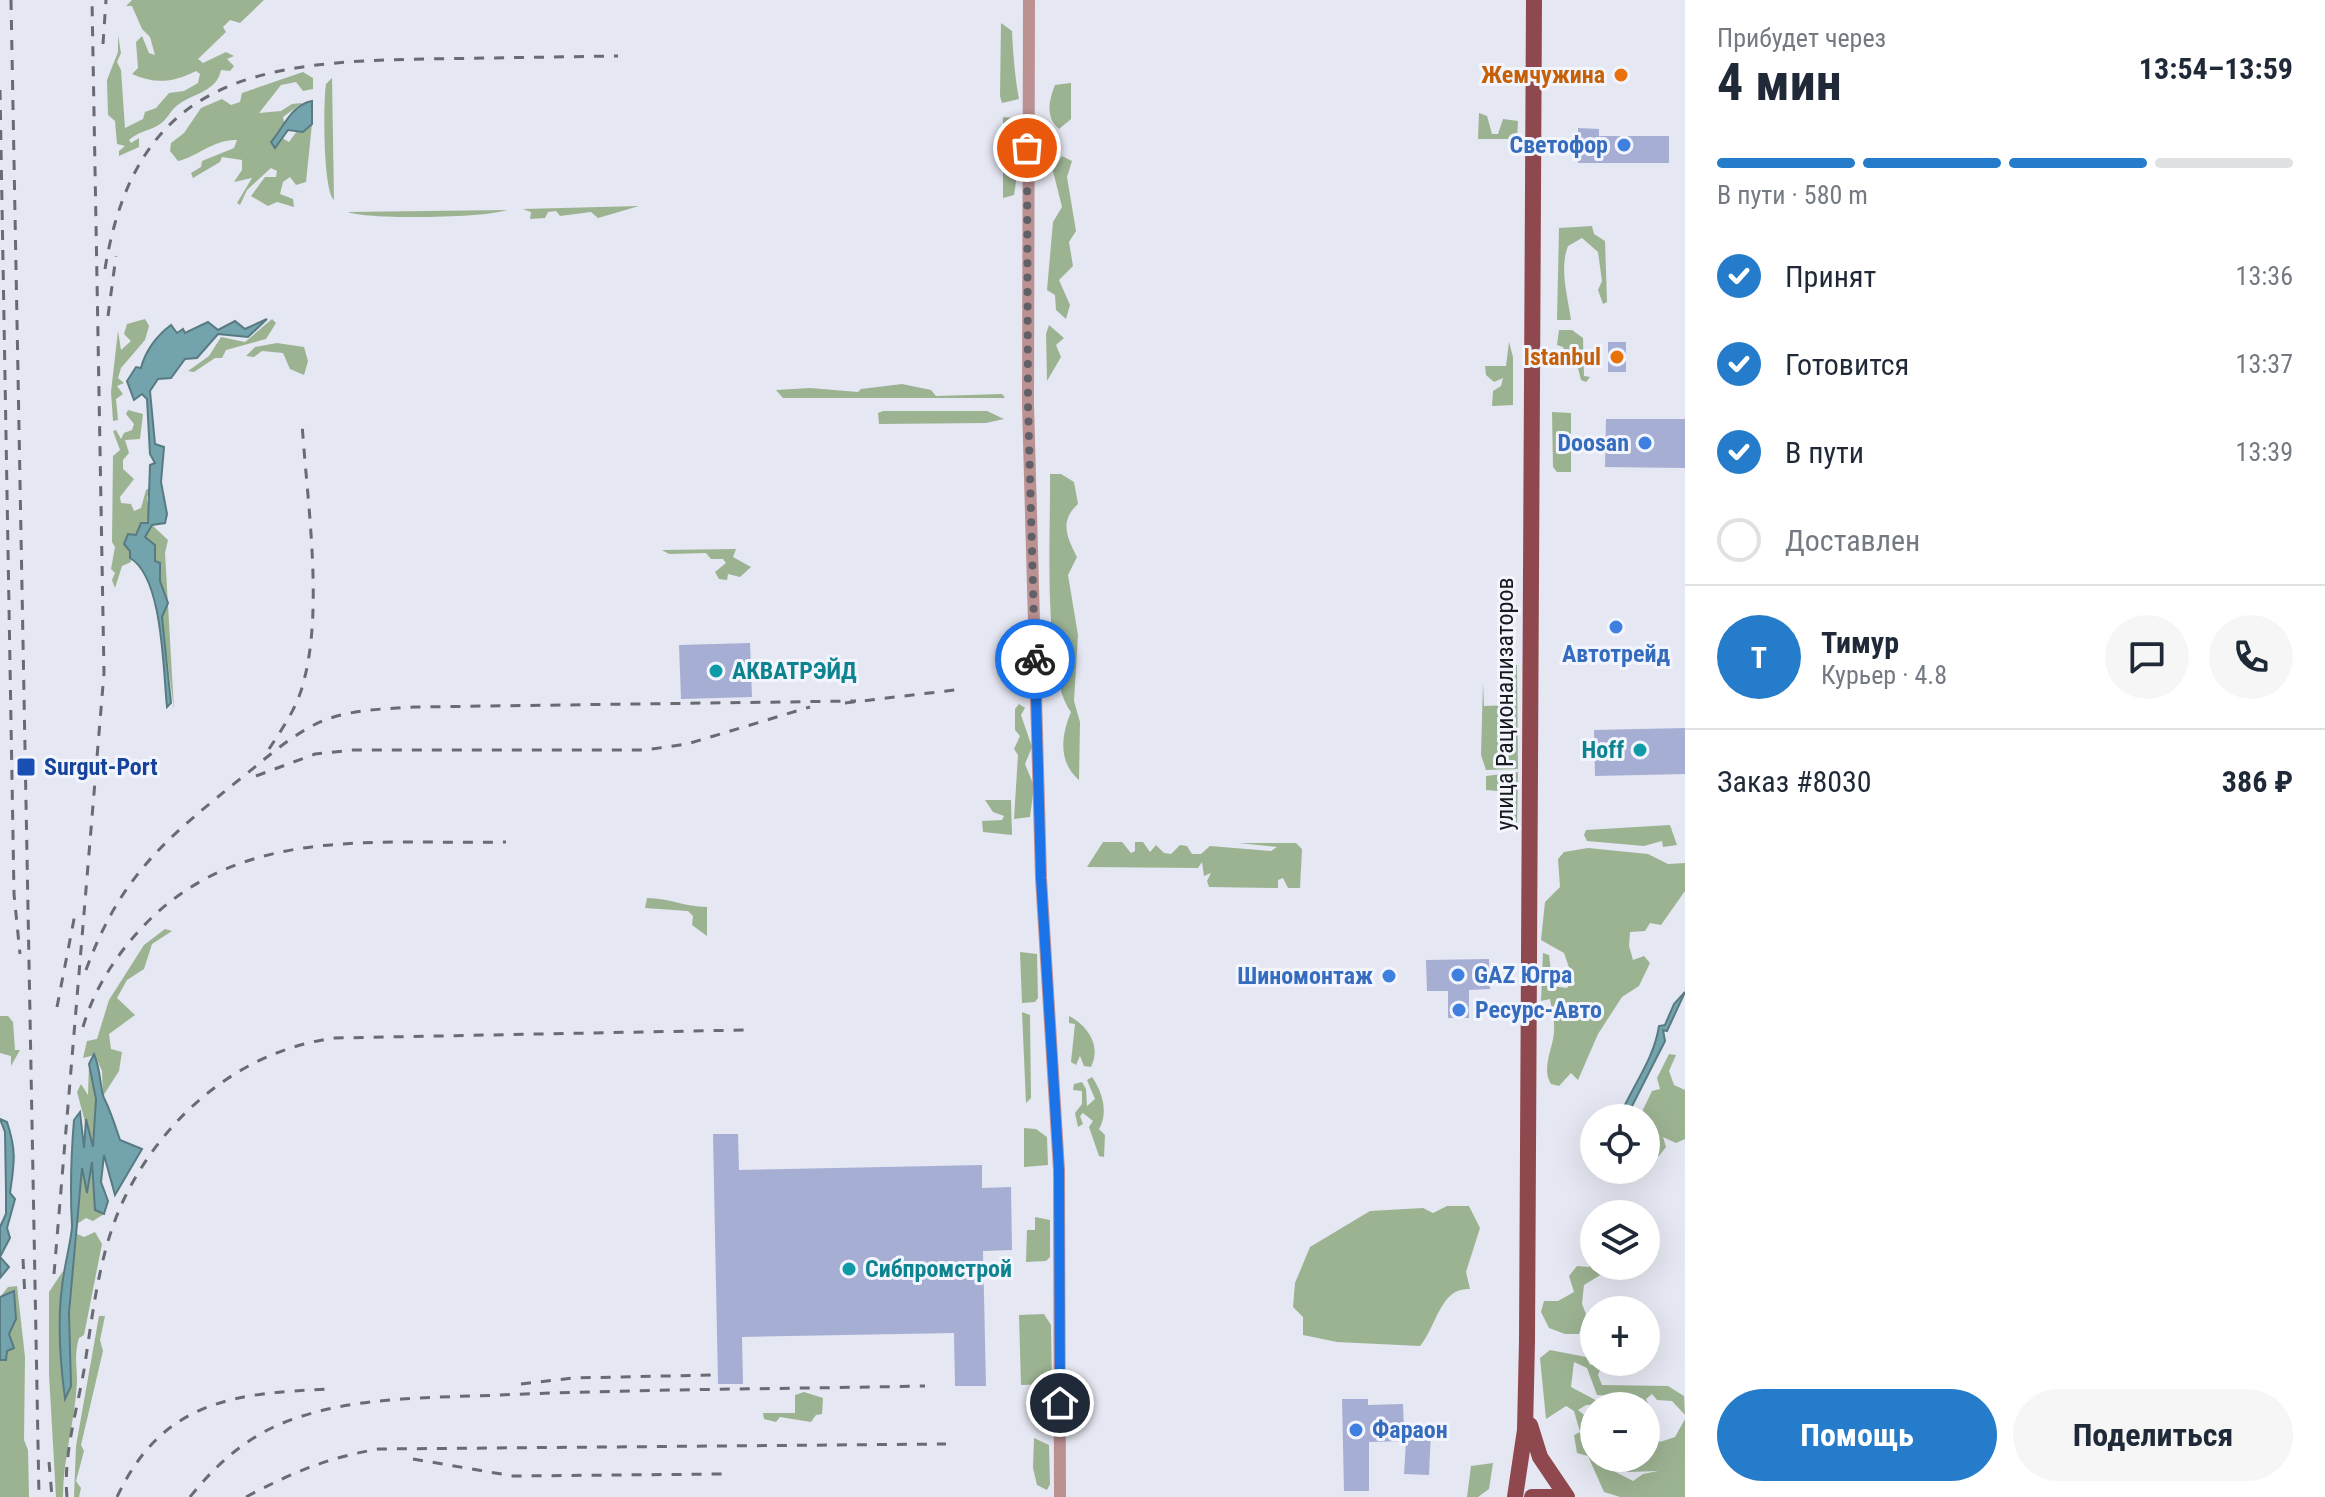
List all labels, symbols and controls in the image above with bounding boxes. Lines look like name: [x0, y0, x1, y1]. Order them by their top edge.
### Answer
text: Прибудет через: [1717, 23, 1886, 53]
text: 13:54–13:59: [2139, 51, 2293, 86]
text: 4 мин: [1717, 52, 1842, 113]
place label: Жемчужина: [1481, 61, 1605, 89]
marker: Жемчужина: [1612, 66, 1630, 84]
pin: [993, 114, 1061, 182]
icon: bag: [1005, 126, 1049, 170]
place label: Светофор: [1509, 131, 1608, 159]
marker: Светофор: [1615, 136, 1633, 154]
text: В пути · 580 m: [1717, 180, 1868, 210]
icon: check: [1717, 254, 1761, 298]
text: Принят: [1785, 259, 1876, 294]
text: 13:36: [2236, 261, 2293, 291]
icon: check: [1717, 342, 1761, 386]
place label: Istanbul: [1523, 343, 1601, 371]
text: Готовится: [1785, 347, 1909, 382]
marker: Istanbul: [1608, 348, 1626, 366]
text: 13:37: [2236, 349, 2293, 379]
place label: Doosan: [1558, 429, 1629, 457]
icon: check: [1717, 430, 1761, 474]
marker: Doosan: [1636, 434, 1654, 452]
text: В пути: [1785, 435, 1864, 470]
text: 13:39: [2236, 437, 2293, 467]
text: Доставлен: [1785, 523, 1920, 558]
street label: улица Рационализаторов: [1491, 577, 1519, 831]
button: chat: [2105, 615, 2189, 699]
button: phone: [2209, 615, 2293, 699]
marker: Автотрейд: [1607, 618, 1625, 636]
courier: [995, 619, 1075, 699]
text: Тимур: [1821, 625, 1899, 660]
icon: bike: [1013, 637, 1057, 681]
place label: Автотрейд: [1562, 640, 1670, 668]
text: Т: [1751, 640, 1767, 675]
place label: АКВАТРЭЙД: [732, 657, 857, 685]
text: Курьер · 4.8: [1821, 660, 1947, 690]
marker: АКВАТРЭЙД: [707, 662, 725, 680]
place label: Hoff: [1582, 736, 1624, 764]
marker: Hoff: [1631, 741, 1649, 759]
place label: Surgut-Port: [44, 753, 158, 781]
marker: Surgut-Port: [15, 756, 37, 778]
text: Заказ #8030: [1717, 764, 1872, 799]
text: 386 ₽: [2222, 764, 2293, 799]
place label: GAZ Югра: [1474, 961, 1572, 989]
place label: Шиномонтаж: [1237, 962, 1373, 990]
marker: GAZ Югра: [1449, 966, 1467, 984]
marker: Шиномонтаж: [1380, 967, 1398, 985]
place label: Ресурс-Авто: [1475, 996, 1602, 1024]
marker: Ресурс-Авто: [1450, 1001, 1468, 1019]
map controls: [1580, 1104, 1660, 1472]
button: locate: [1580, 1104, 1660, 1184]
button: layers: [1580, 1200, 1660, 1280]
place label: Сибпромстрой: [865, 1255, 1012, 1283]
marker: Сибпромстрой: [840, 1260, 858, 1278]
button: +: [1580, 1296, 1660, 1376]
pin: [1026, 1369, 1094, 1437]
icon: home: [1038, 1381, 1082, 1425]
button: Помощь: [1717, 1389, 1997, 1481]
button: Поделиться: [2013, 1389, 2293, 1481]
button: −: [1580, 1392, 1660, 1472]
place label: Фараон: [1372, 1416, 1448, 1444]
marker: Фараон: [1347, 1421, 1365, 1439]

